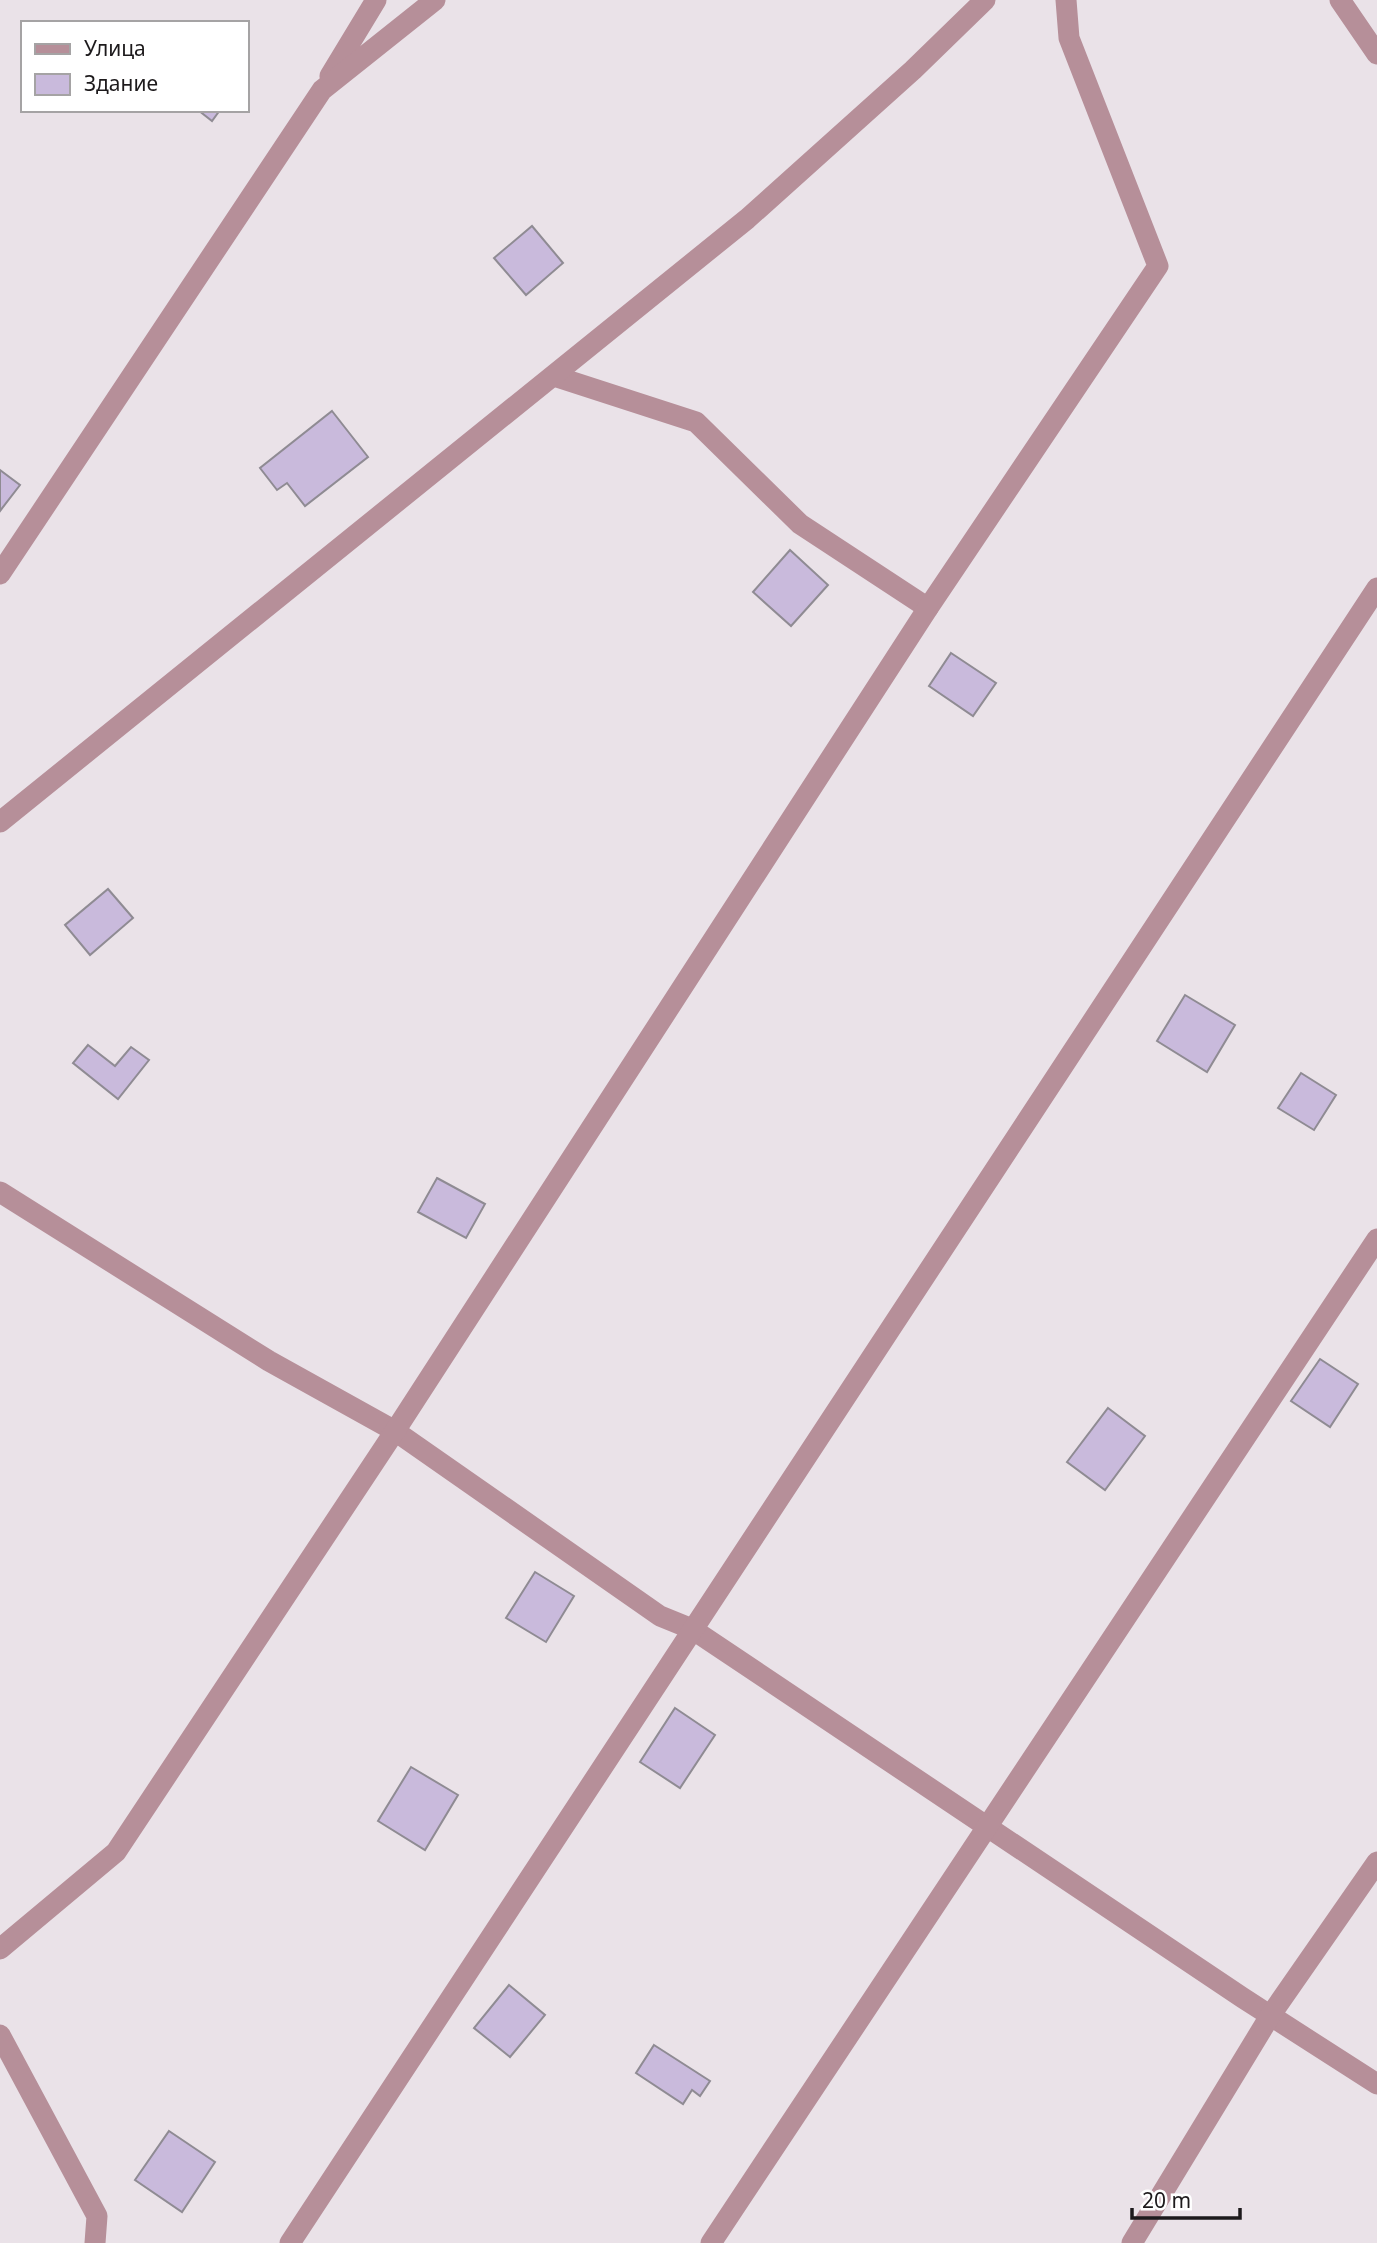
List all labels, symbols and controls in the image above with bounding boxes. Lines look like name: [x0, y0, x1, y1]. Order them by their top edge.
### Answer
legend: [21, 21, 248, 112]
text: Улица: [84, 34, 146, 62]
text: Здание: [84, 69, 158, 97]
scale bar: [1132, 2176, 1240, 2220]
text: 20 m: [1142, 2186, 1191, 2214]

